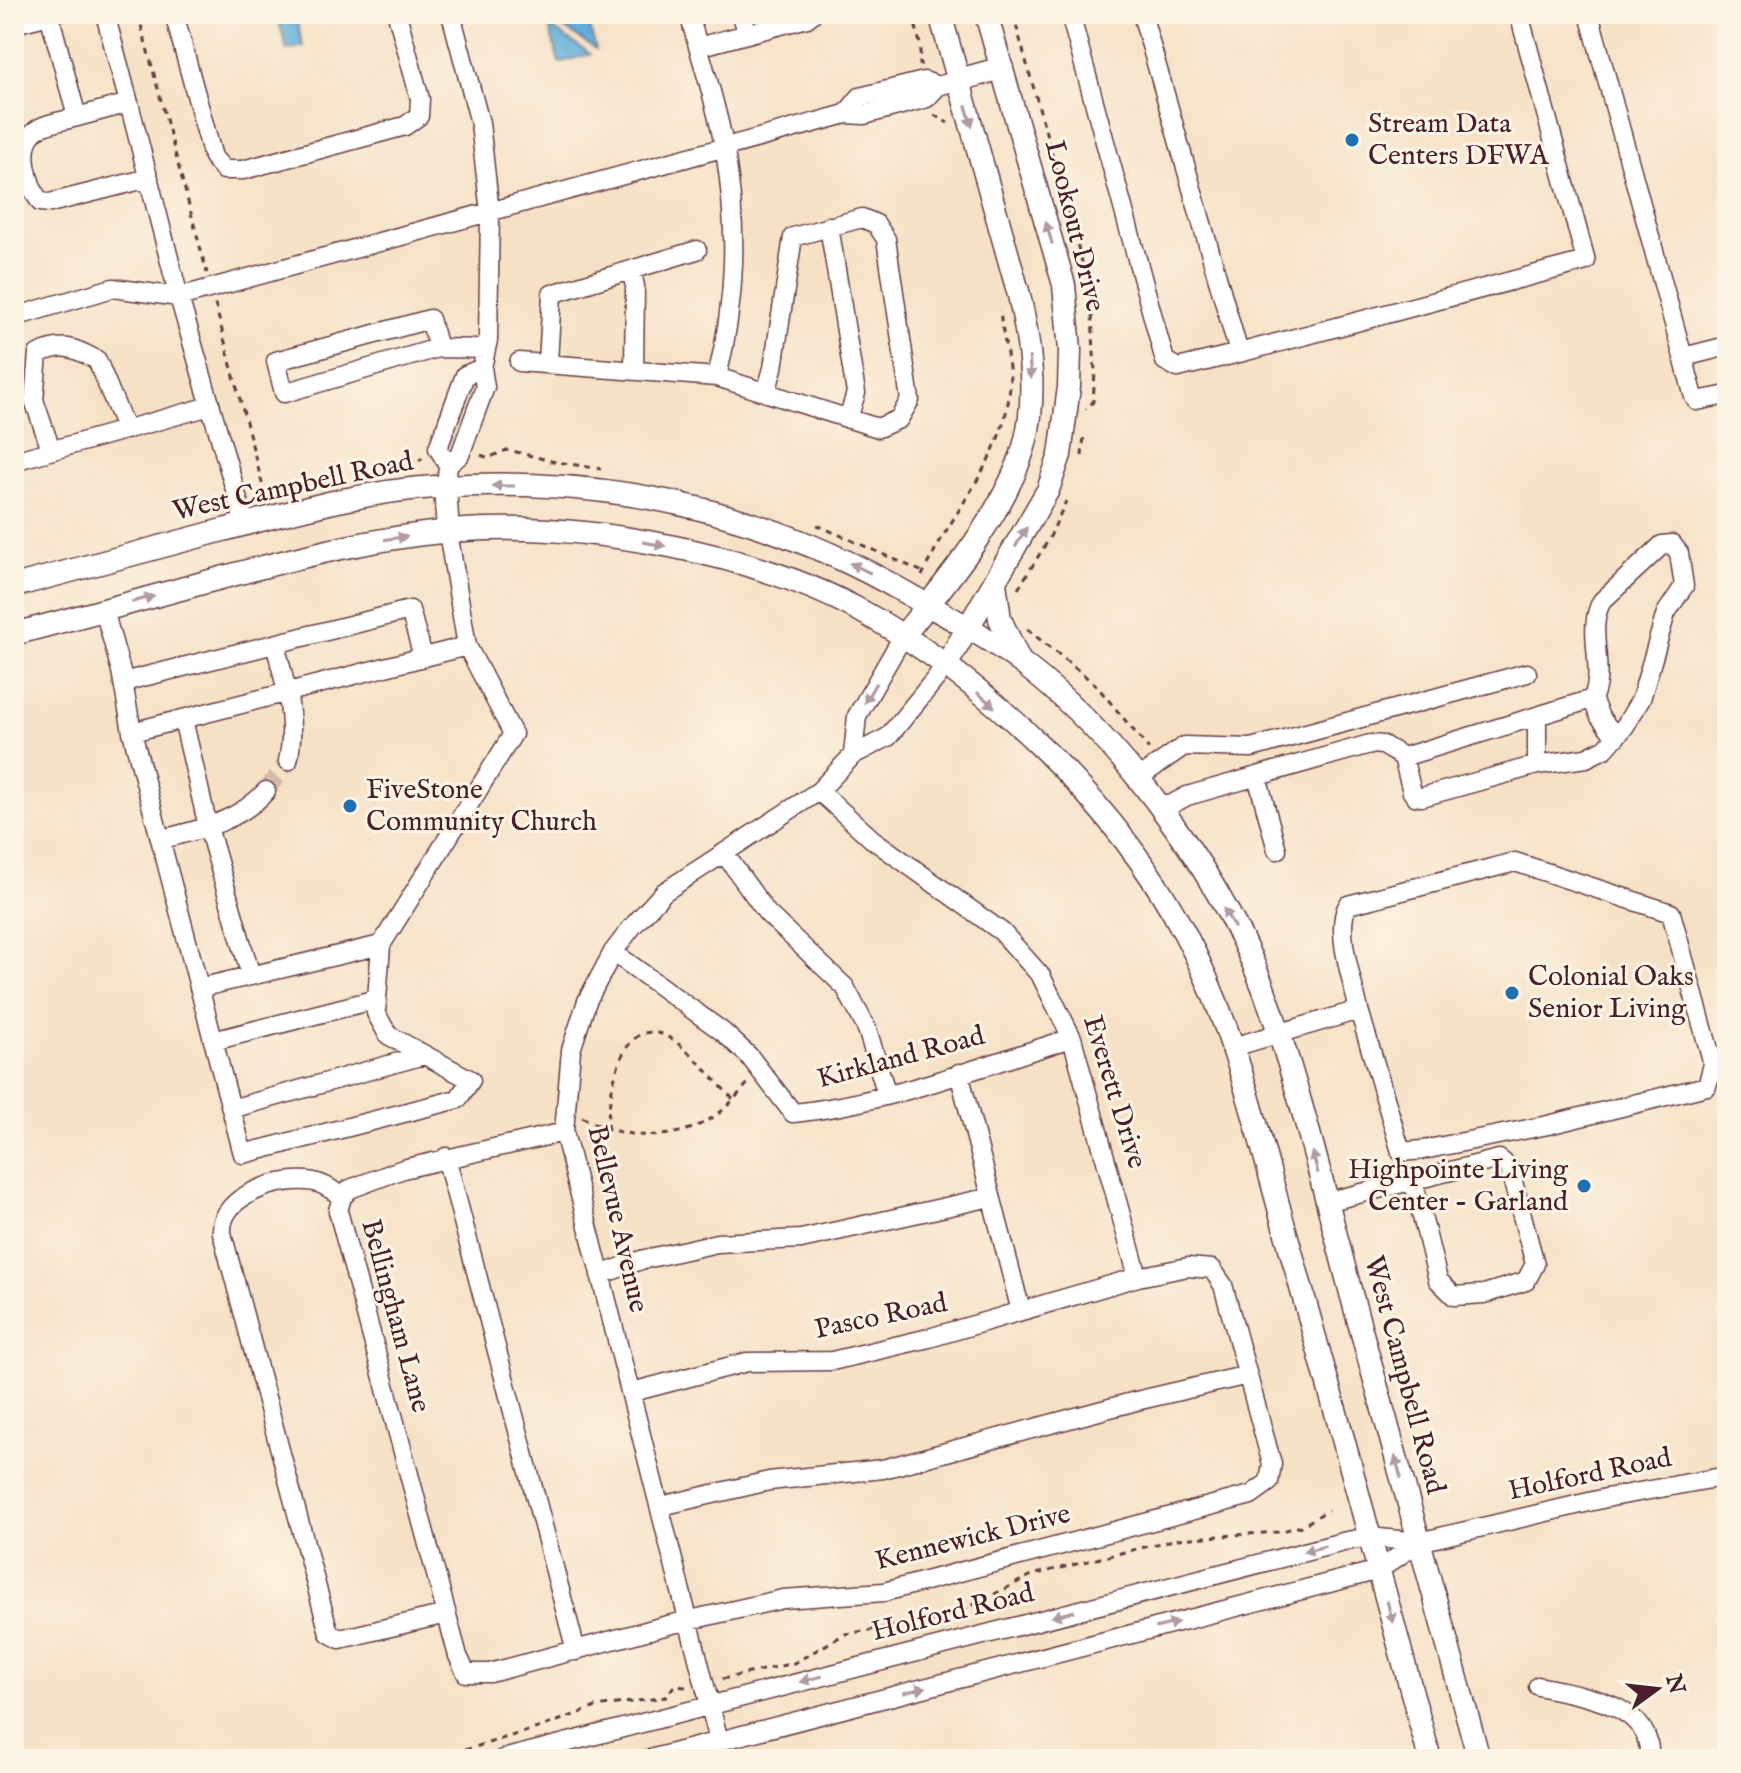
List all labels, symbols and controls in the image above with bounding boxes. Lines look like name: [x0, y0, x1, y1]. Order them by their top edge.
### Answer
one-way arrow: [963, 105, 976, 129]
place label: Stream Data Centers DFWA: [1368, 107, 1550, 174]
marker: Stream Data Centers DFWA: [1343, 131, 1361, 149]
street label: Lookout Drive: [1036, 137, 1112, 315]
one-way arrow: [1042, 221, 1055, 245]
one-way arrow: [1024, 356, 1037, 381]
street label: West Campbell Road: [169, 444, 417, 530]
one-way arrow: [490, 479, 515, 492]
one-way arrow: [1014, 526, 1028, 548]
one-way arrow: [384, 531, 409, 544]
one-way arrow: [642, 539, 667, 551]
one-way arrow: [848, 561, 871, 574]
one-way arrow: [131, 593, 156, 605]
one-way arrow: [863, 682, 877, 704]
one-way arrow: [976, 691, 996, 708]
place label: FiveStone Community Church: [366, 773, 597, 840]
marker: FiveStone Community Church: [341, 797, 359, 815]
one-way arrow: [1223, 906, 1236, 929]
place label: Colonial Oaks Senior Living: [1528, 960, 1694, 1027]
marker: Colonial Oaks Senior Living: [1503, 984, 1521, 1002]
street label: Everett Drive: [1074, 1011, 1154, 1173]
street label: Kirkland Road: [813, 1019, 989, 1097]
street label: Bellevue Avenue: [578, 1122, 656, 1316]
one-way arrow: [1308, 1150, 1321, 1174]
place label: Highpointe Living Center - Garland: [1348, 1153, 1569, 1220]
marker: Highpointe Living Center - Garland: [1575, 1177, 1593, 1195]
street label: Bellingham Lane: [352, 1215, 438, 1417]
street label: West Campbell Road: [1355, 1252, 1453, 1498]
street label: Pasco Road: [812, 1286, 950, 1348]
street label: Holford Road: [1505, 1441, 1675, 1509]
one-way arrow: [1392, 1455, 1404, 1480]
street label: Kennewick Drive: [872, 1497, 1074, 1579]
one-way arrow: [1302, 1543, 1327, 1556]
street label: Holford Road: [868, 1576, 1038, 1650]
one-way arrow: [1385, 1599, 1397, 1624]
one-way arrow: [1050, 1608, 1075, 1620]
one-way arrow: [1155, 1619, 1180, 1631]
north arrow: [1617, 1649, 1697, 1729]
text: N: [1658, 1671, 1690, 1697]
one-way arrow: [798, 1673, 823, 1685]
one-way arrow: [903, 1683, 928, 1695]

